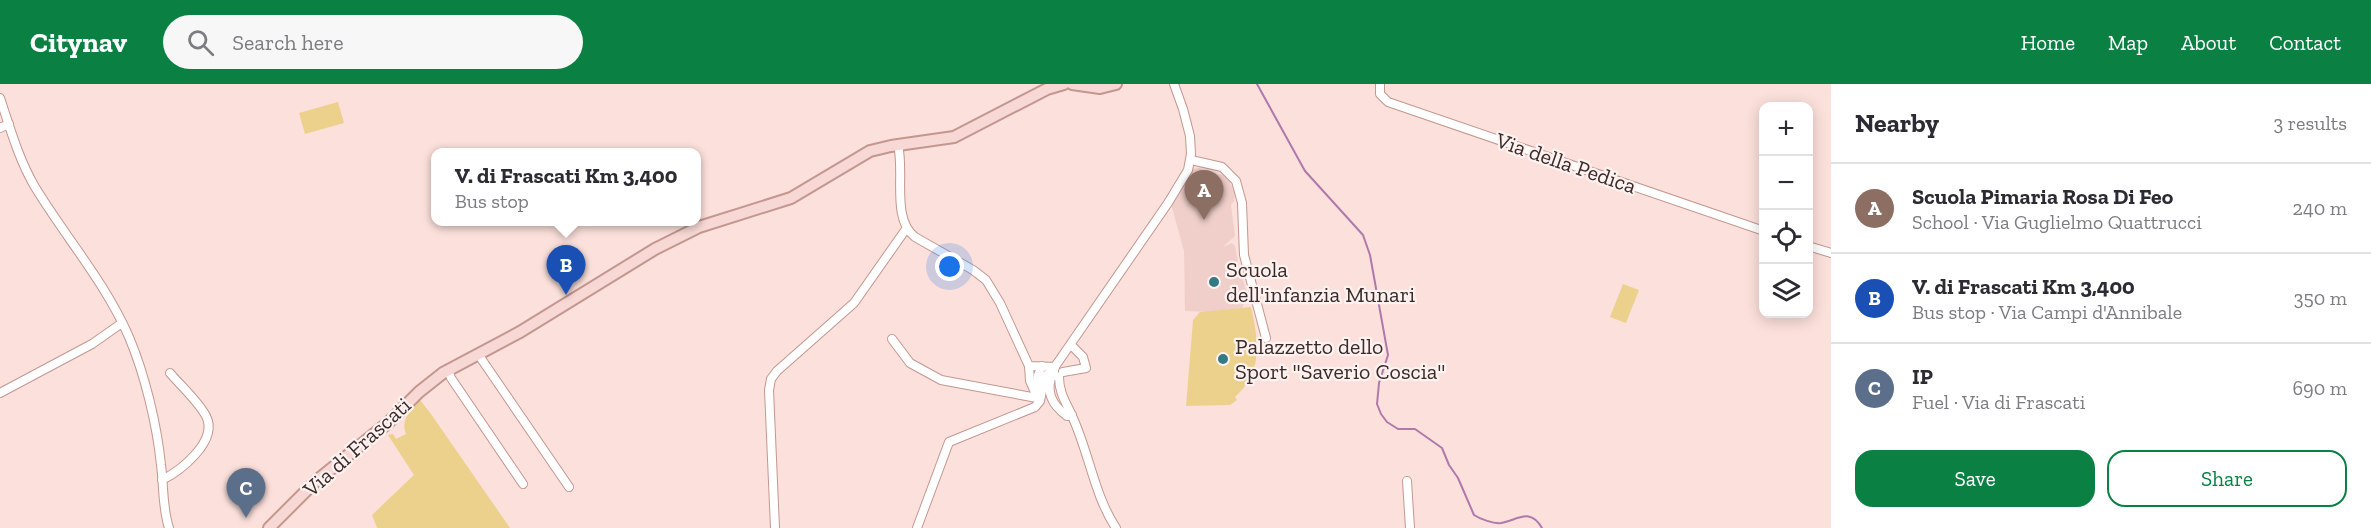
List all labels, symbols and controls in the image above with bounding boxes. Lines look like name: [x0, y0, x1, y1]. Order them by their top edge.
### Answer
search box: [163, 15, 583, 69]
text: Citynav: [30, 26, 127, 59]
icon: search: [184, 26, 217, 59]
text: Search here: [232, 29, 344, 56]
text: Home: [2021, 30, 2075, 55]
text: Map: [2108, 30, 2148, 55]
text: About: [2181, 30, 2236, 55]
text: Contact: [2269, 30, 2341, 55]
map controls: [1759, 102, 1813, 318]
button: +: [1759, 102, 1813, 156]
text: Nearby: [1855, 107, 1939, 139]
text: 3 results: [2273, 111, 2347, 135]
street label: Via della Pedica: [1491, 126, 1640, 200]
popup: [431, 148, 701, 226]
button: −: [1759, 156, 1813, 210]
text: V. di Frascati Km 3,400: [455, 162, 677, 189]
pin: A: [1184, 170, 1224, 220]
text: Scuola Pimaria Rosa Di Feo: [1912, 183, 2173, 210]
text: Bus stop: [455, 189, 529, 213]
text: A: [1868, 196, 1881, 220]
text: 240 m: [2293, 196, 2347, 220]
button: locate: [1759, 210, 1813, 264]
text: School · Via Guglielmo Quattrucci: [1912, 210, 2202, 234]
pin: B: [546, 246, 586, 295]
your location: [935, 252, 964, 281]
place label: Scuola dell'infanzia Munari: [1226, 256, 1415, 308]
button: layers: [1759, 264, 1813, 318]
text: V. di Frascati Km 3,400: [1912, 273, 2135, 300]
marker: Scuola dell'infanzia Munari: [1207, 275, 1221, 289]
text: B: [1868, 286, 1881, 310]
text: 350 m: [2294, 286, 2347, 310]
text: Bus stop · Via Campi d'Annibale: [1912, 300, 2182, 324]
place label: Palazzetto dello Sport "Saverio Coscia": [1235, 333, 1445, 385]
marker: Palazzetto dello Sport "Saverio Coscia": [1216, 352, 1230, 366]
text: IP: [1912, 363, 1933, 390]
text: C: [1868, 376, 1881, 400]
text: 690 m: [2292, 376, 2347, 400]
text: Fuel · Via di Frascati: [1912, 390, 2085, 414]
street label: Via di Frascati: [297, 392, 416, 503]
button: Save: [1855, 450, 2095, 507]
button: Share: [2107, 450, 2347, 507]
pin: C: [226, 468, 266, 518]

